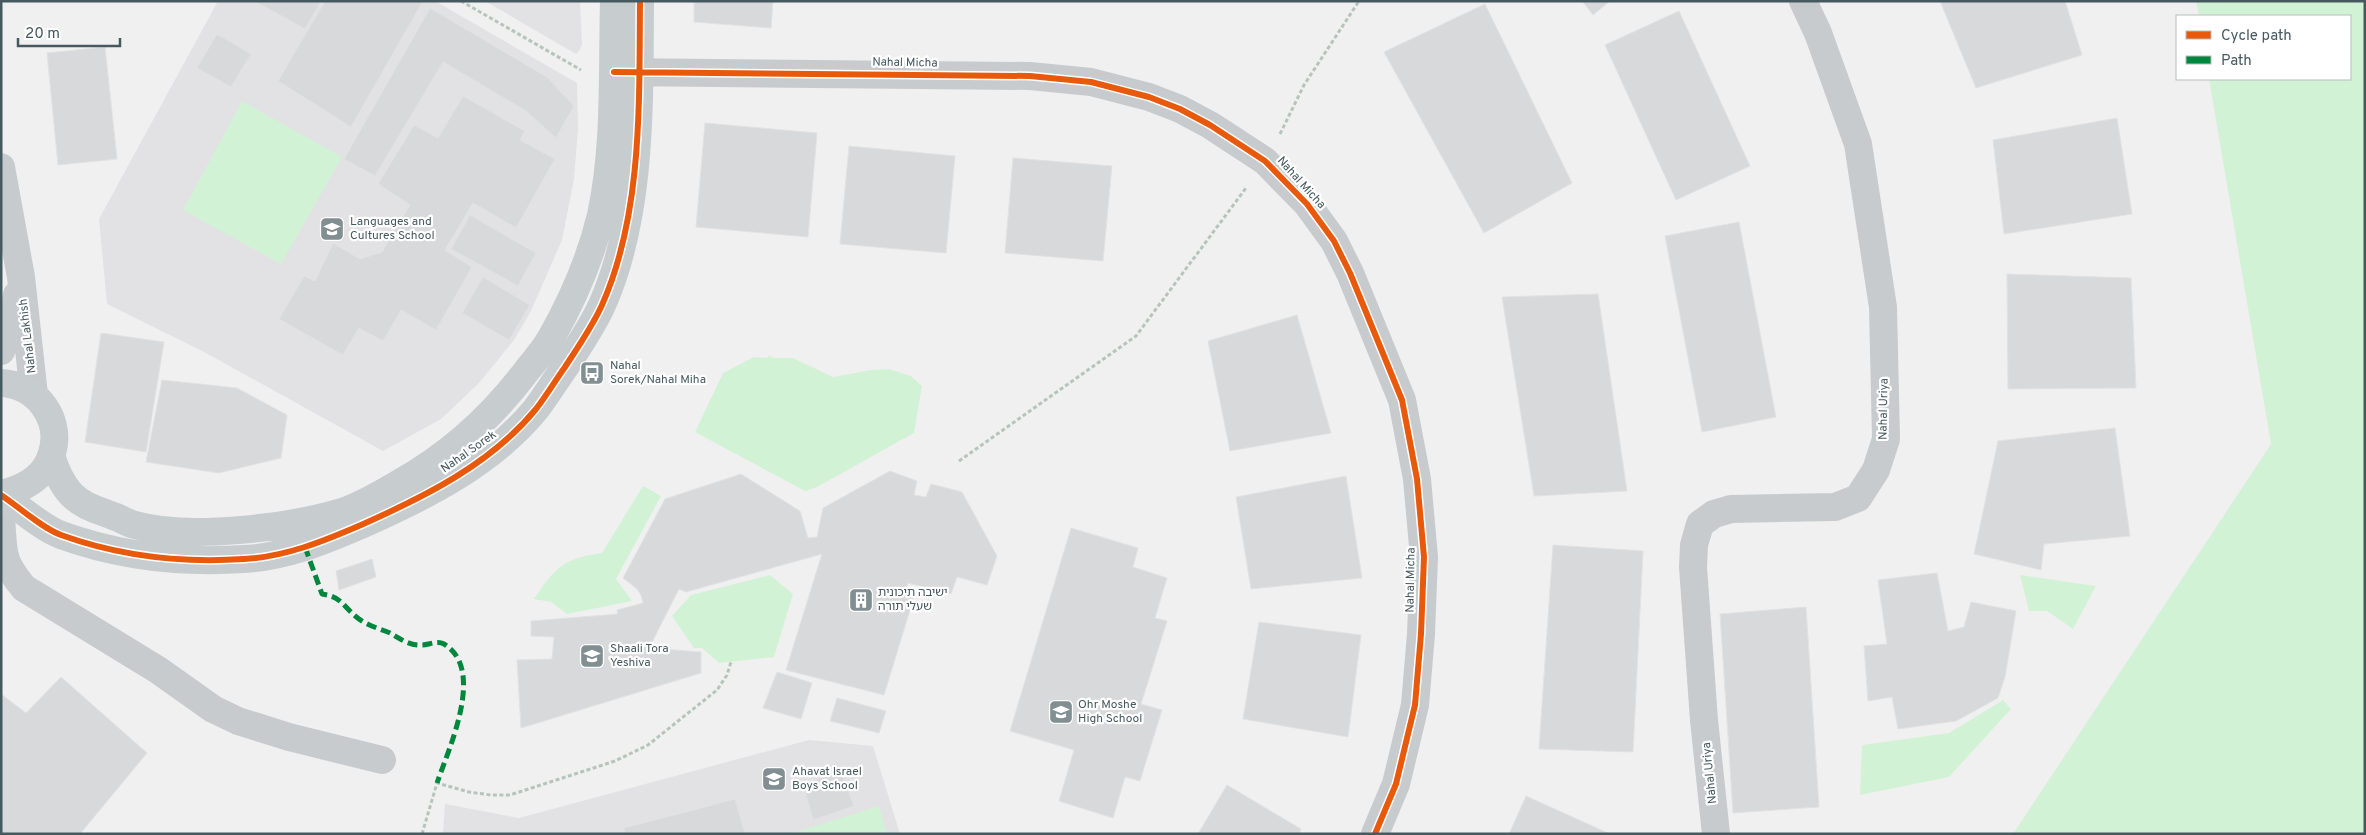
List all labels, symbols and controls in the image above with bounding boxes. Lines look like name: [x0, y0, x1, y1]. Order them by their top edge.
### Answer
scale bar: [18, 15, 120, 47]
legend: [2176, 15, 2351, 80]
text: 20 m: [25, 25, 60, 44]
text: Cycle path: [2221, 27, 2292, 46]
text: Path: [2221, 52, 2252, 71]
street label: Nahal Micha: [872, 54, 938, 72]
street label: Nahal Micha: [1273, 153, 1329, 213]
place label: Languages and Cultures School: [350, 214, 435, 244]
school or university icon: Languages and Cultures School: [319, 216, 345, 242]
street label: Nahal Lakhish: [15, 298, 41, 374]
place label: Nahal Sorek/Nahal Miha: [610, 358, 706, 388]
bus stop icon: Nahal Sorek/Nahal Miha: [579, 360, 605, 386]
street label: Nahal Uriya: [1875, 378, 1893, 440]
street label: Nahal Sorek: [438, 427, 500, 477]
street label: Nahal Micha: [1402, 547, 1420, 613]
place label: ישיבה תיכונית שעלי תורה: [878, 585, 947, 615]
building icon: ישיבה תיכונית שעלי תורה: [848, 587, 874, 613]
place label: Shaali Tora Yeshiva: [610, 641, 669, 671]
school or university icon: Shaali Tora Yeshiva: [579, 643, 605, 669]
place label: Ohr Moshe High School: [1078, 697, 1142, 727]
school or university icon: Ohr Moshe High School: [1048, 699, 1074, 725]
street label: Nahal Uriya: [1699, 741, 1721, 805]
place label: Ahavat Israel Boys School: [792, 764, 862, 794]
school or university icon: Ahavat Israel Boys School: [761, 766, 787, 792]

